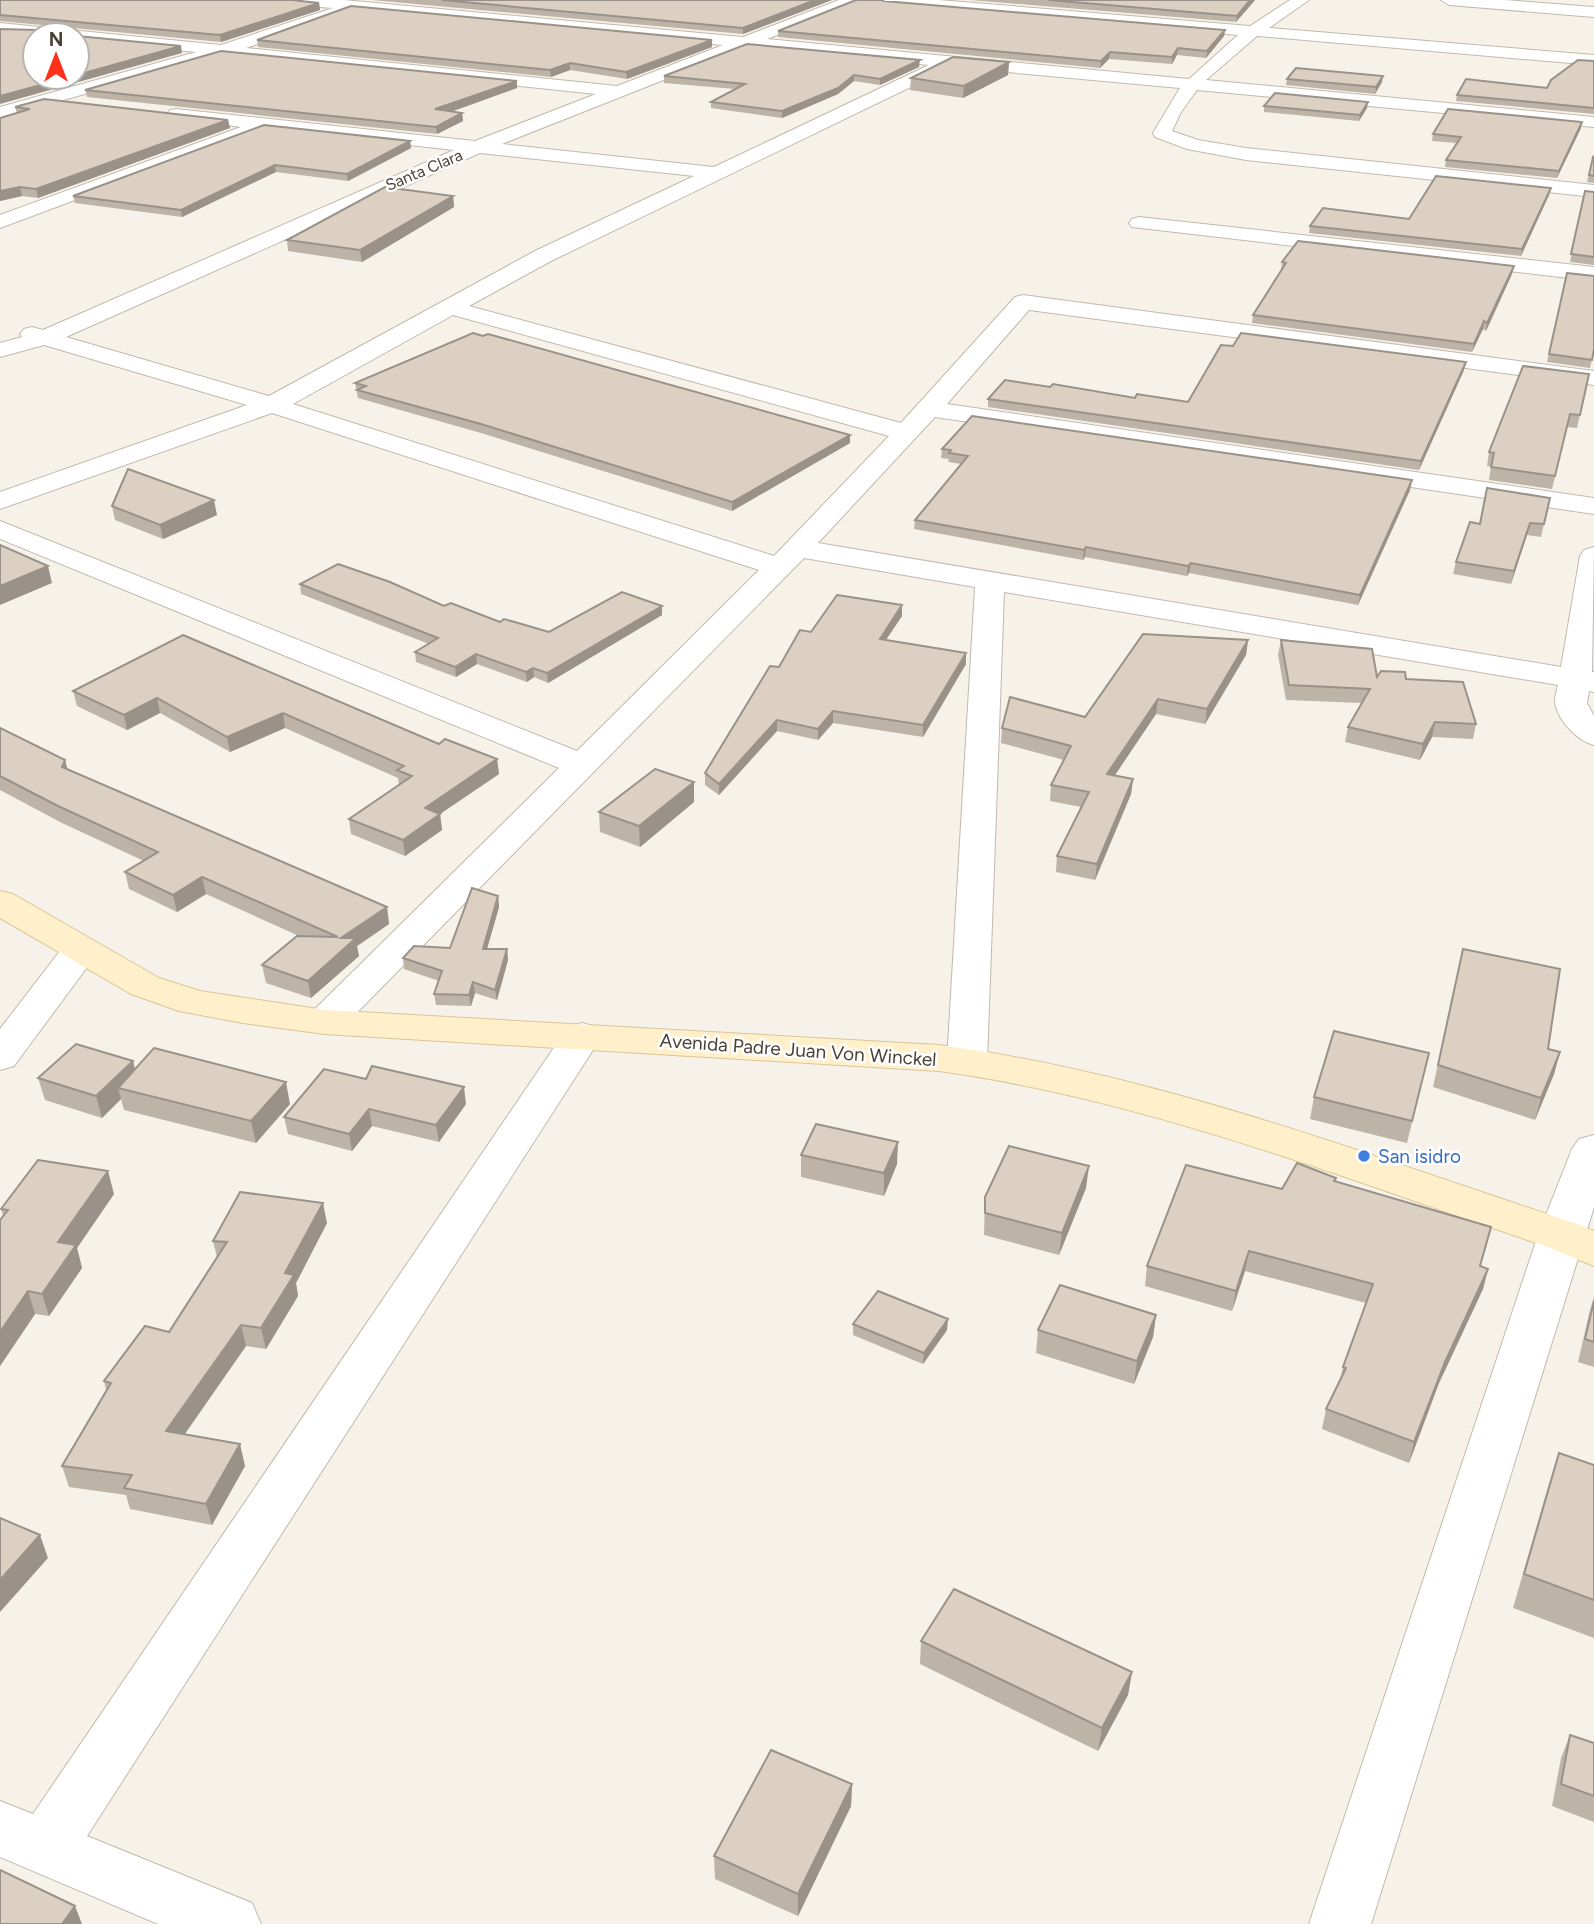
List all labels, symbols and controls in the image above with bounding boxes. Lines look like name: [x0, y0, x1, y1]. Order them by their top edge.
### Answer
north arrow: [21, 21, 91, 91]
text: N: [49, 28, 63, 51]
street label: Santa Clara: [383, 145, 465, 195]
street label: Avenida Padre Juan Von Winckel: [659, 1029, 937, 1071]
place label: San isidro: [1378, 1145, 1461, 1168]
marker: San isidro: [1356, 1148, 1372, 1164]

